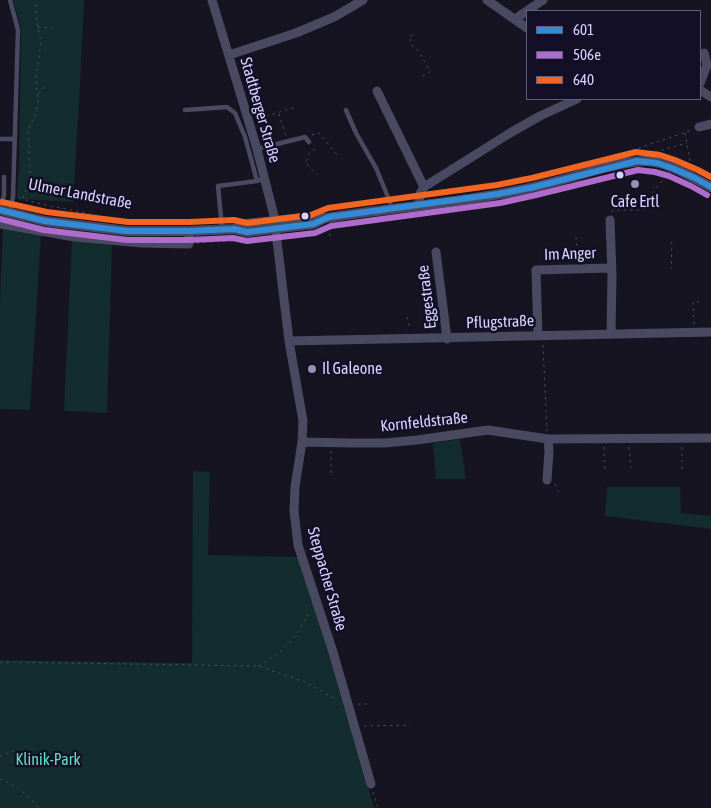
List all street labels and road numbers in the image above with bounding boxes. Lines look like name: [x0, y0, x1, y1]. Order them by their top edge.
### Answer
street label: Stadtberger Straße: [236, 55, 284, 165]
street label: Ulmer Landstraße: [27, 175, 133, 213]
street label: Im Anger: [544, 243, 596, 265]
street label: Eggestraße: [414, 264, 440, 330]
street label: Pflugstraße: [466, 311, 534, 333]
street label: Kornfeldstraße: [379, 408, 469, 436]
street label: Steppacher Straße: [303, 525, 351, 633]

